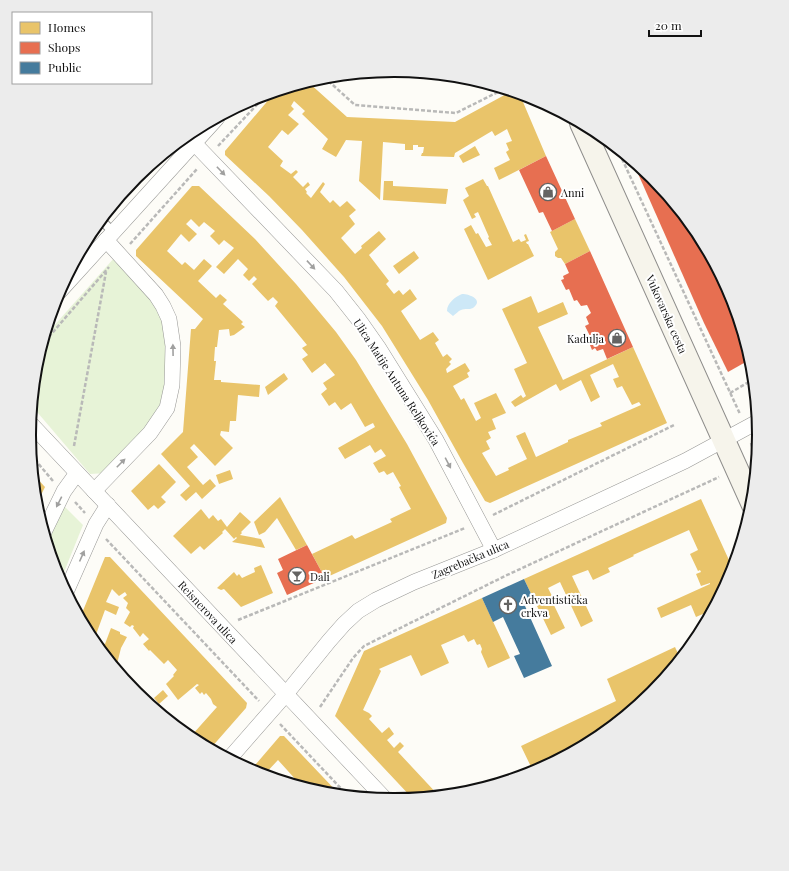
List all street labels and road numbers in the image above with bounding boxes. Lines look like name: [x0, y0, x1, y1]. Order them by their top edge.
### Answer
street label: Vukovarska cesta: [643, 271, 691, 356]
street label: Ulica Matije Antuna Reljkovića: [350, 316, 444, 449]
street label: Zagrebačka ulica: [429, 536, 511, 582]
street label: Reisnerova ulica: [175, 577, 241, 647]

